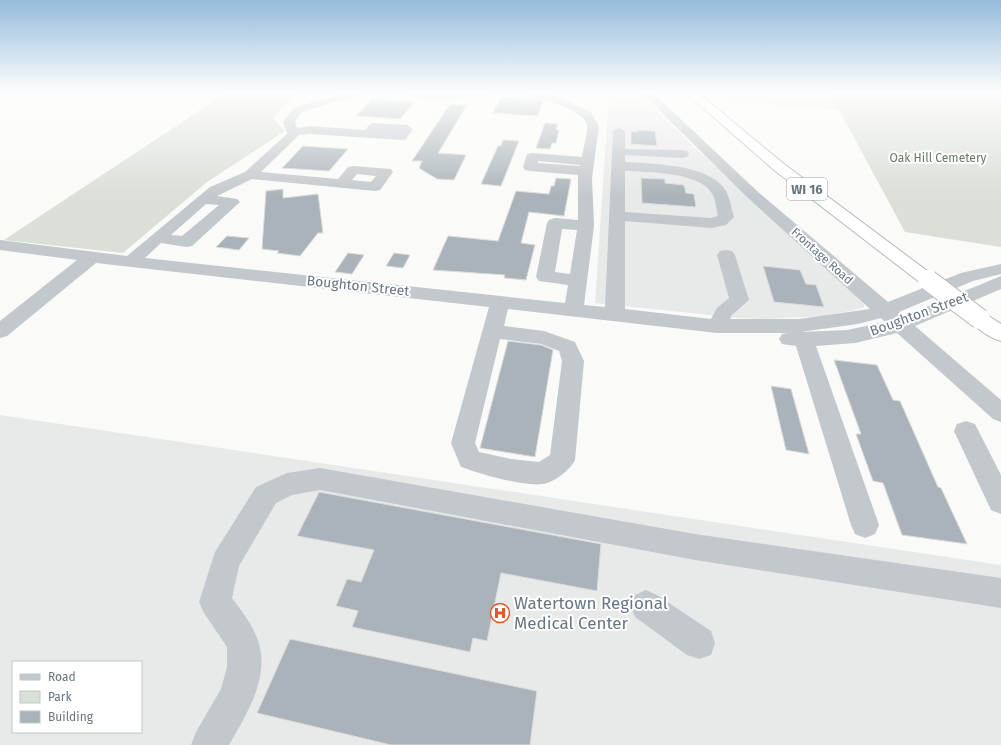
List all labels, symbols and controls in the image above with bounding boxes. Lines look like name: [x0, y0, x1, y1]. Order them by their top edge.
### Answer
park label: Oak Hill Cemetery: [890, 151, 987, 165]
road number: WI 16: [787, 178, 827, 200]
street label: Frontage Road: [788, 225, 856, 287]
street label: Boughton Street: [306, 272, 411, 300]
street label: Boughton Street: [868, 288, 971, 340]
place label: Watertown Regional Medical Center: [514, 593, 668, 634]
hospital icon: Watertown Regional Medical Center: [489, 602, 511, 624]
legend: [12, 661, 142, 733]
text: Road: [48, 670, 76, 684]
text: Park: [48, 690, 72, 704]
text: Building: [48, 710, 94, 724]

